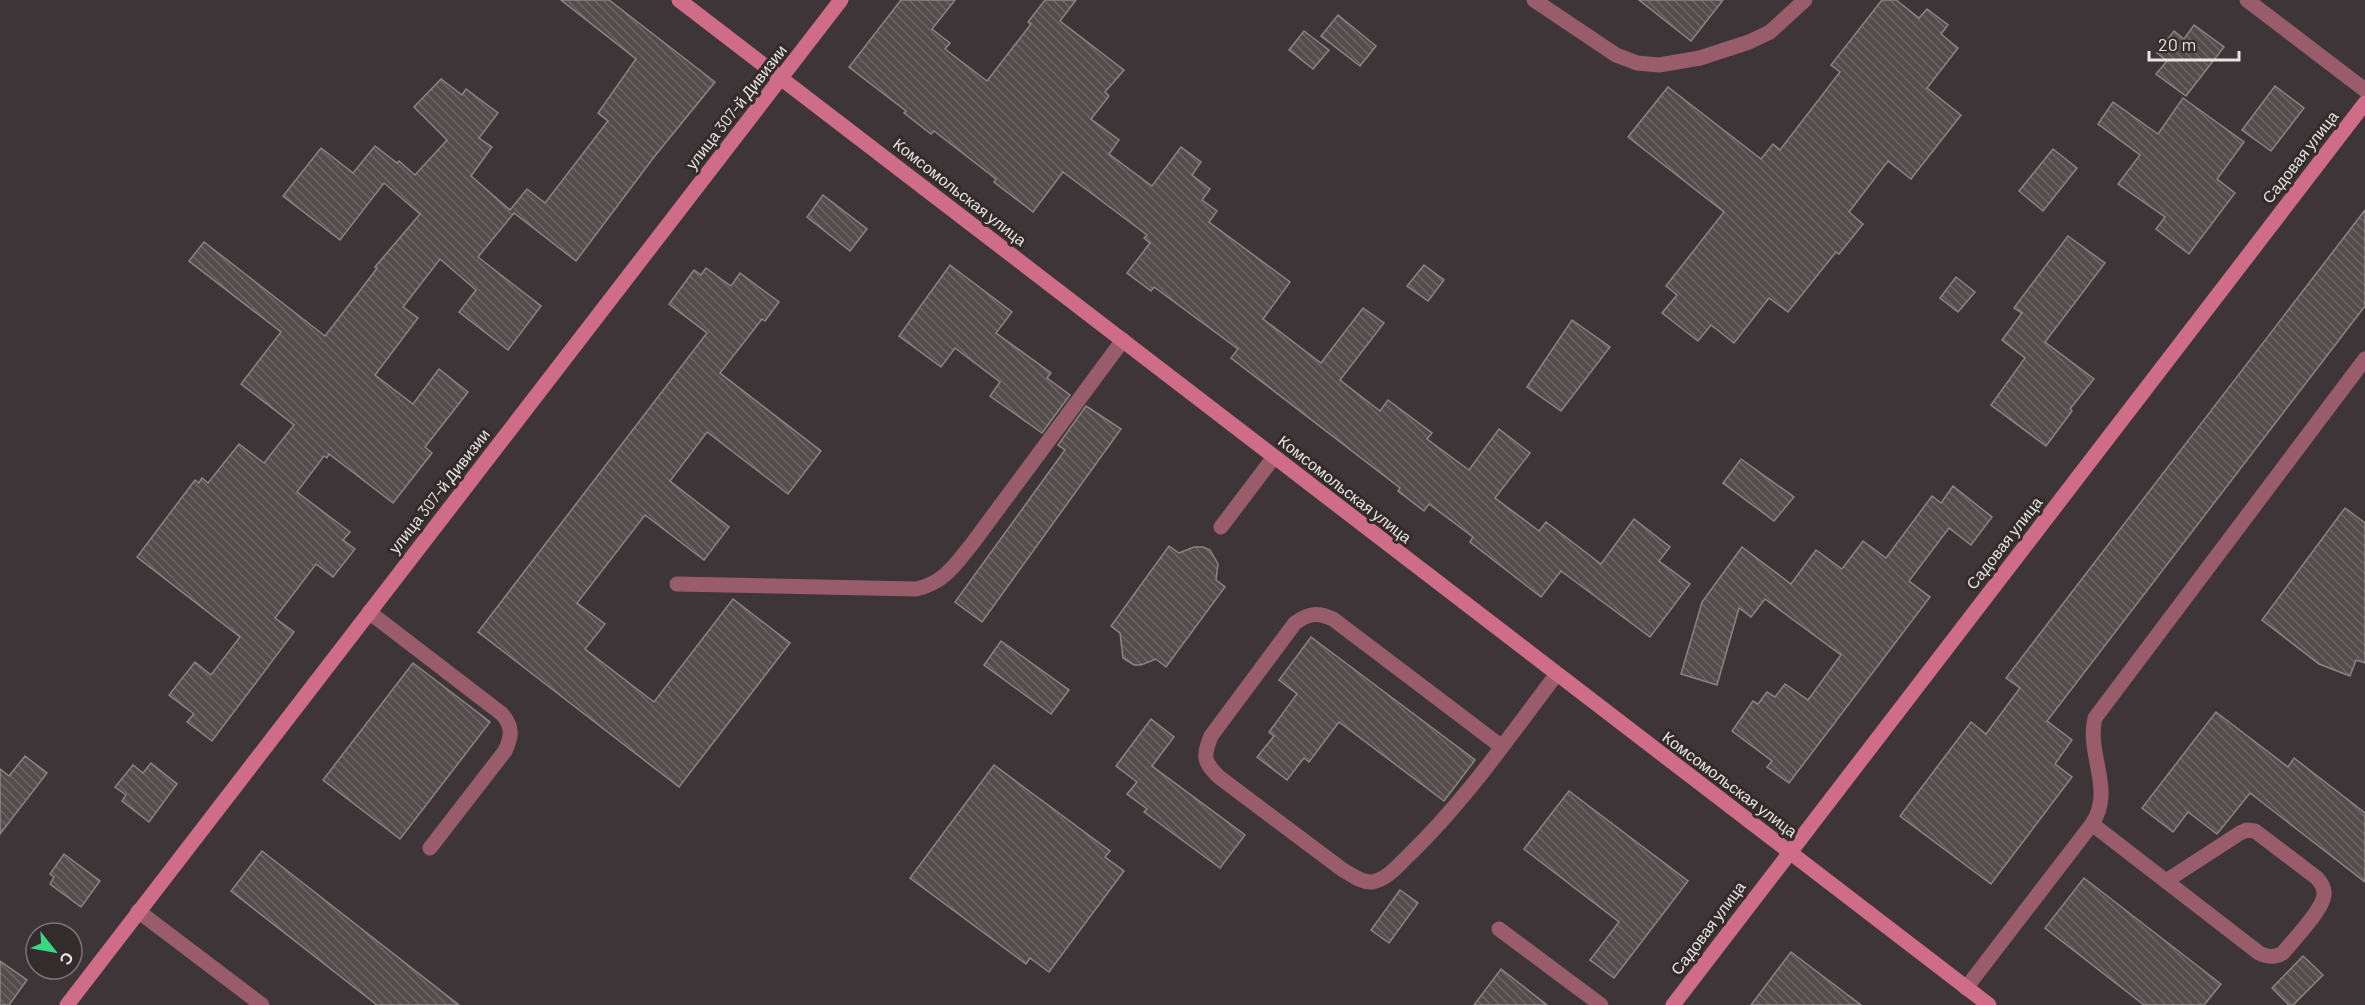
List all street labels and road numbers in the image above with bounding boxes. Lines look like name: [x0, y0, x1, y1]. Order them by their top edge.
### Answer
street label: улица 307-й Дивизии: [681, 41, 790, 173]
street label: Садовая улица: [2258, 107, 2342, 207]
street label: Комсомольская улица: [890, 134, 1031, 250]
street label: улица 307-й Дивизии: [384, 425, 493, 557]
street label: Комсомольская улица: [1275, 431, 1416, 547]
street label: Садовая улица: [1962, 493, 2046, 593]
street label: Комсомольская улица: [1659, 727, 1801, 840]
street label: Садовая улица: [1666, 877, 1749, 978]

